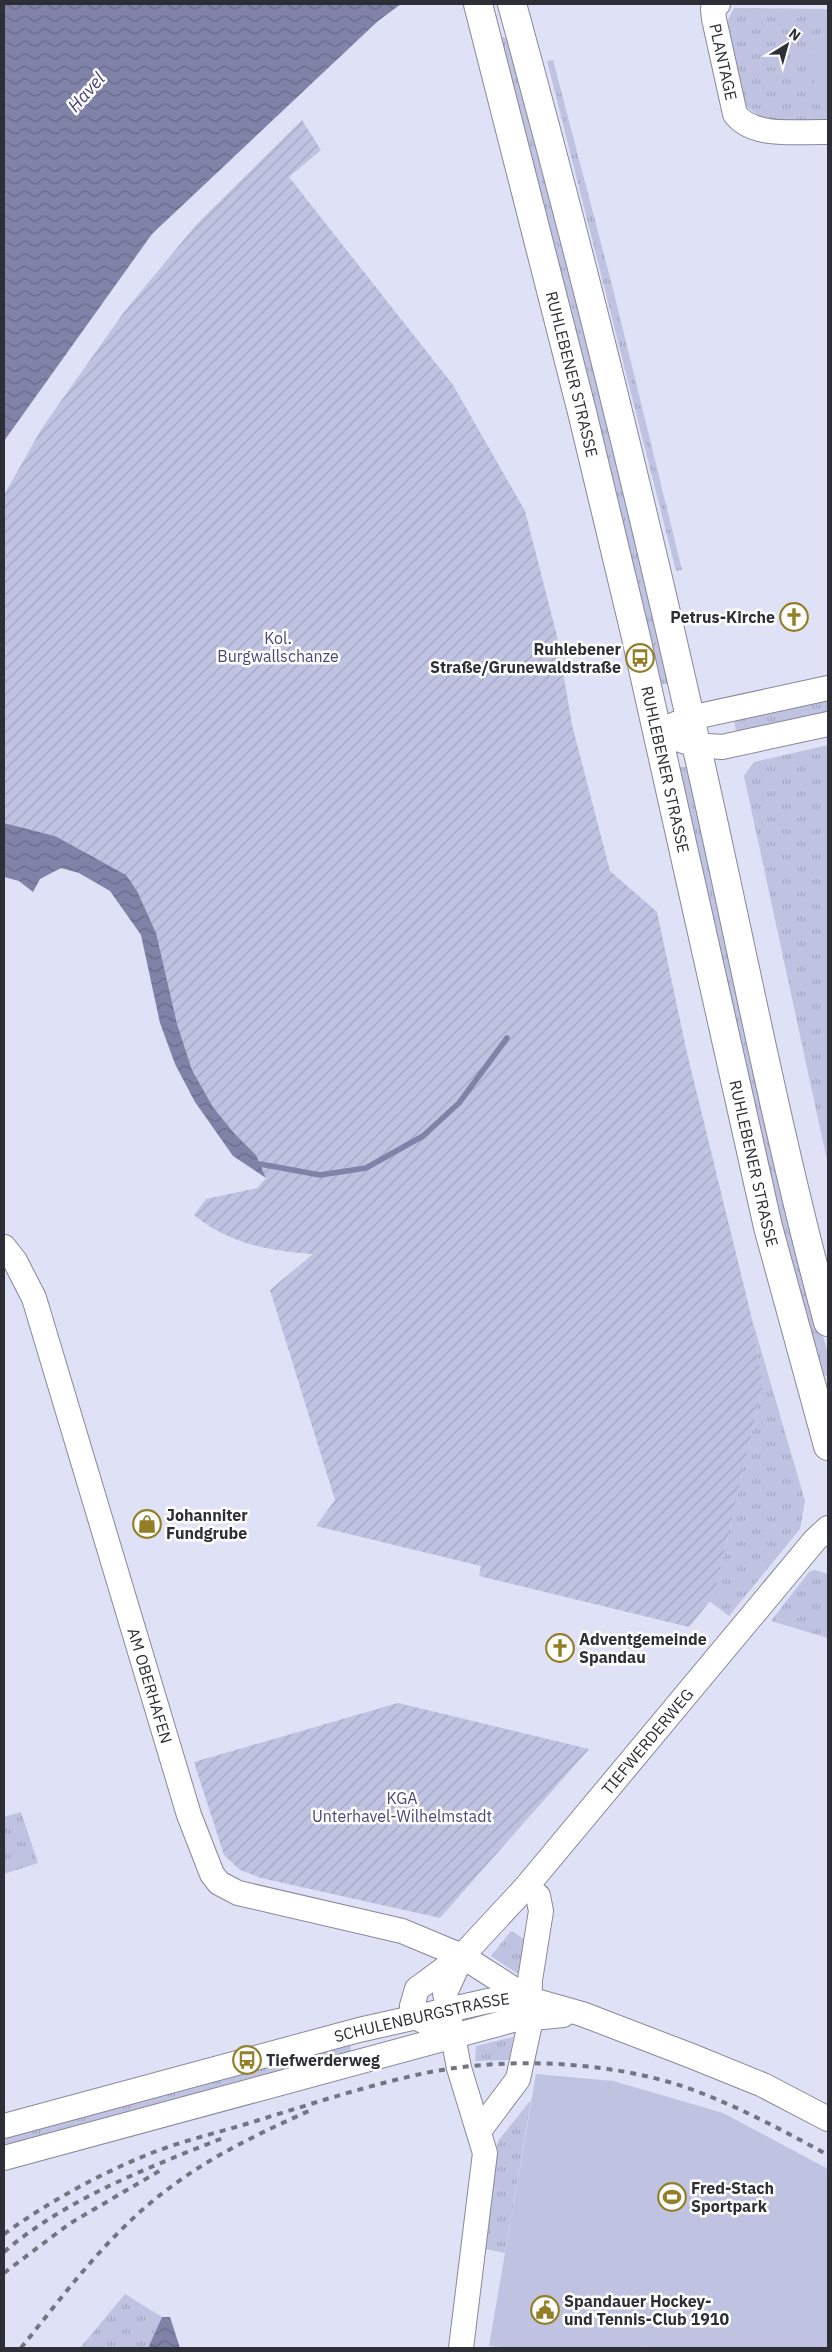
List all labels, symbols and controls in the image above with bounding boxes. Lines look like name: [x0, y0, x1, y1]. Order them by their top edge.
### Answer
north arrow: [762, 20, 812, 70]
street label: PLANTAGE: [705, 21, 742, 102]
text: N: [785, 24, 804, 45]
water label: Havel: [62, 67, 110, 116]
street label: RUHLEBENER STRASSE: [542, 289, 603, 459]
church icon: Petrus-Kirche: [779, 602, 809, 632]
place label: Petrus-Kirche: [670, 607, 775, 627]
park label: Kol. Burgwallschanze: [217, 628, 339, 666]
place label: Ruhlebener Straße/Grunewaldstraße: [430, 639, 622, 677]
bus stop icon: Ruhlebener Straße/Grunewaldstraße: [625, 643, 655, 673]
street label: RUHLEBENER STRASSE: [637, 684, 694, 855]
street label: RUHLEBENER STRASSE: [725, 1078, 783, 1249]
place label: Johanniter Fundgrube: [166, 1505, 248, 1543]
shop icon: Johanniter Fundgrube: [132, 1509, 162, 1539]
street label: AM OBERHAFEN: [123, 1625, 177, 1746]
place label: Adventgemeinde Spandau: [579, 1629, 707, 1667]
church icon: Adventgemeinde Spandau: [545, 1633, 575, 1663]
street label: TIEFWERDERWEG: [597, 1684, 697, 1799]
park label: KGA Unterhavel-Wilhelmstadt: [312, 1788, 492, 1826]
street label: SCHULENBURGSTRASSE: [332, 1988, 511, 2046]
bus stop icon: Tiefwerderweg: [232, 2045, 262, 2075]
place label: Tiefwerderweg: [266, 2050, 380, 2070]
place label: Fred-Stach Sportpark: [691, 2178, 774, 2216]
sports icon: Fred-Stach Sportpark: [657, 2182, 687, 2212]
place label: Spandauer Hockey- und Tennis-Club 1910: [564, 2291, 729, 2329]
public building icon: Spandauer Hockey- und Tennis-Club 1910: [530, 2295, 560, 2325]

